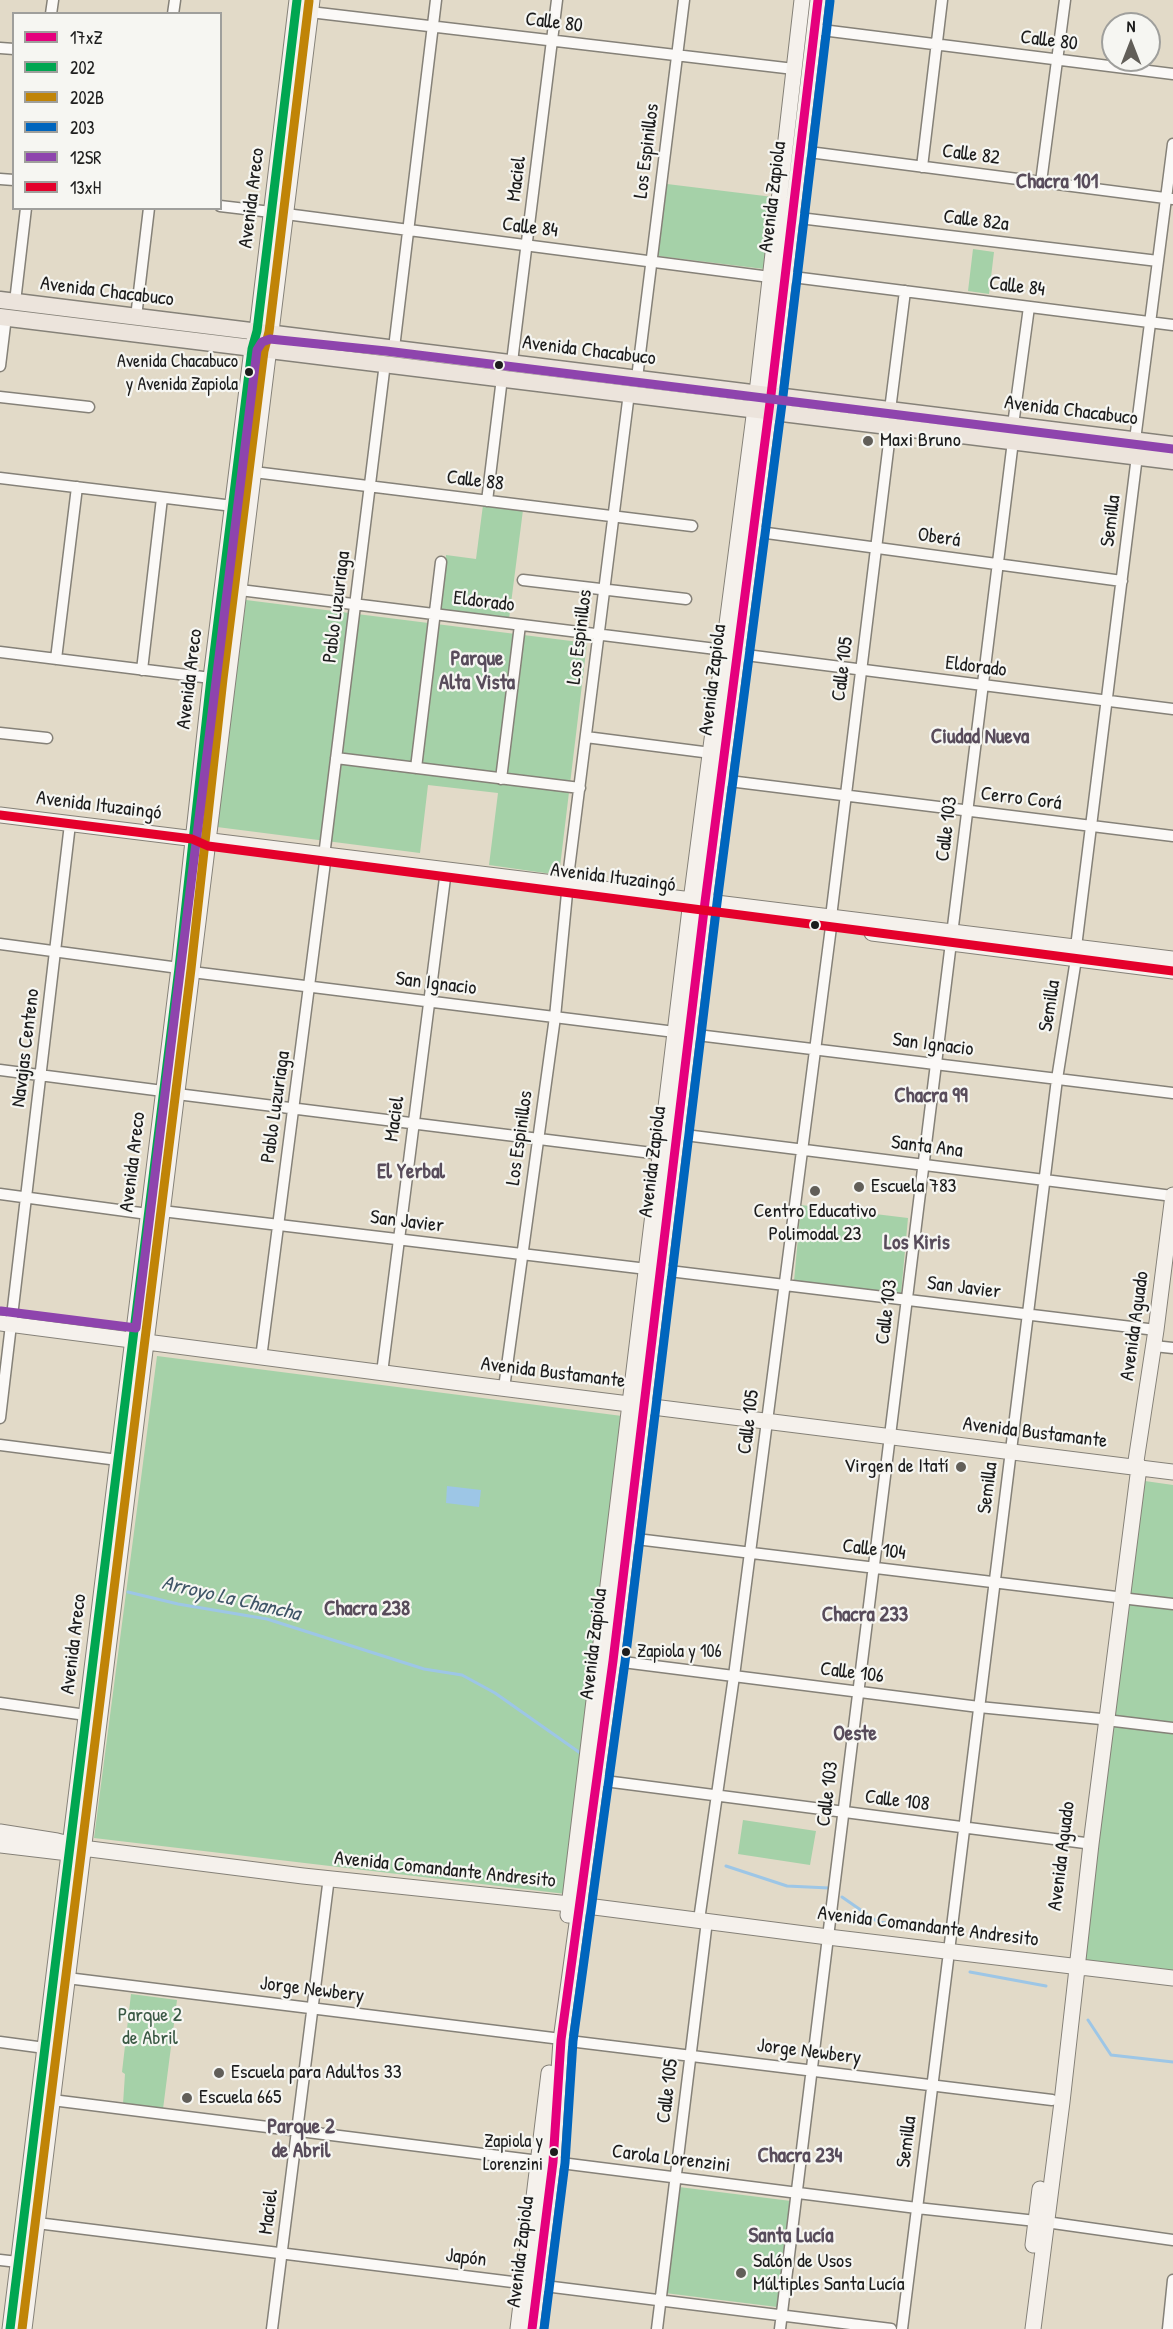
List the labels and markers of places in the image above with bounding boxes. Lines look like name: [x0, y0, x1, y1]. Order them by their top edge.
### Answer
place label: Avenida Chacabuco y Avenida Zapiola: [117, 351, 238, 394]
unlabelled marker: [493, 359, 505, 371]
marker: Avenida Chacabuco y Avenida Zapiola: [243, 366, 255, 378]
place label: Maxi Bruno: [880, 429, 961, 453]
marker: Maxi Bruno: [861, 434, 875, 448]
unlabelled marker: [809, 919, 821, 931]
place label: Escuela 783: [871, 1175, 957, 1199]
marker: Escuela 783: [852, 1180, 866, 1194]
marker: Centro Educativo Polimodal 23: [808, 1184, 822, 1198]
place label: Centro Educativo Polimodal 23: [754, 1200, 876, 1247]
place label: Virgen de Itatí: [844, 1455, 949, 1479]
marker: Virgen de Itatí: [954, 1460, 968, 1474]
place label: Zapiola y 106: [637, 1641, 722, 1663]
marker: Zapiola y 106: [620, 1646, 632, 1658]
place label: Escuela para Adultos 33: [231, 2061, 402, 2085]
marker: Escuela para Adultos 33: [212, 2066, 226, 2080]
place label: Escuela 665: [199, 2086, 281, 2110]
marker: Escuela 665: [180, 2091, 194, 2105]
place label: Zapiola y Lorenzini: [483, 2131, 543, 2174]
marker: Zapiola y Lorenzini: [548, 2146, 560, 2158]
place label: Salón de Usos Múltiples Santa Lucía: [753, 2250, 905, 2297]
marker: Salón de Usos Múltiples Santa Lucía: [734, 2266, 748, 2280]

